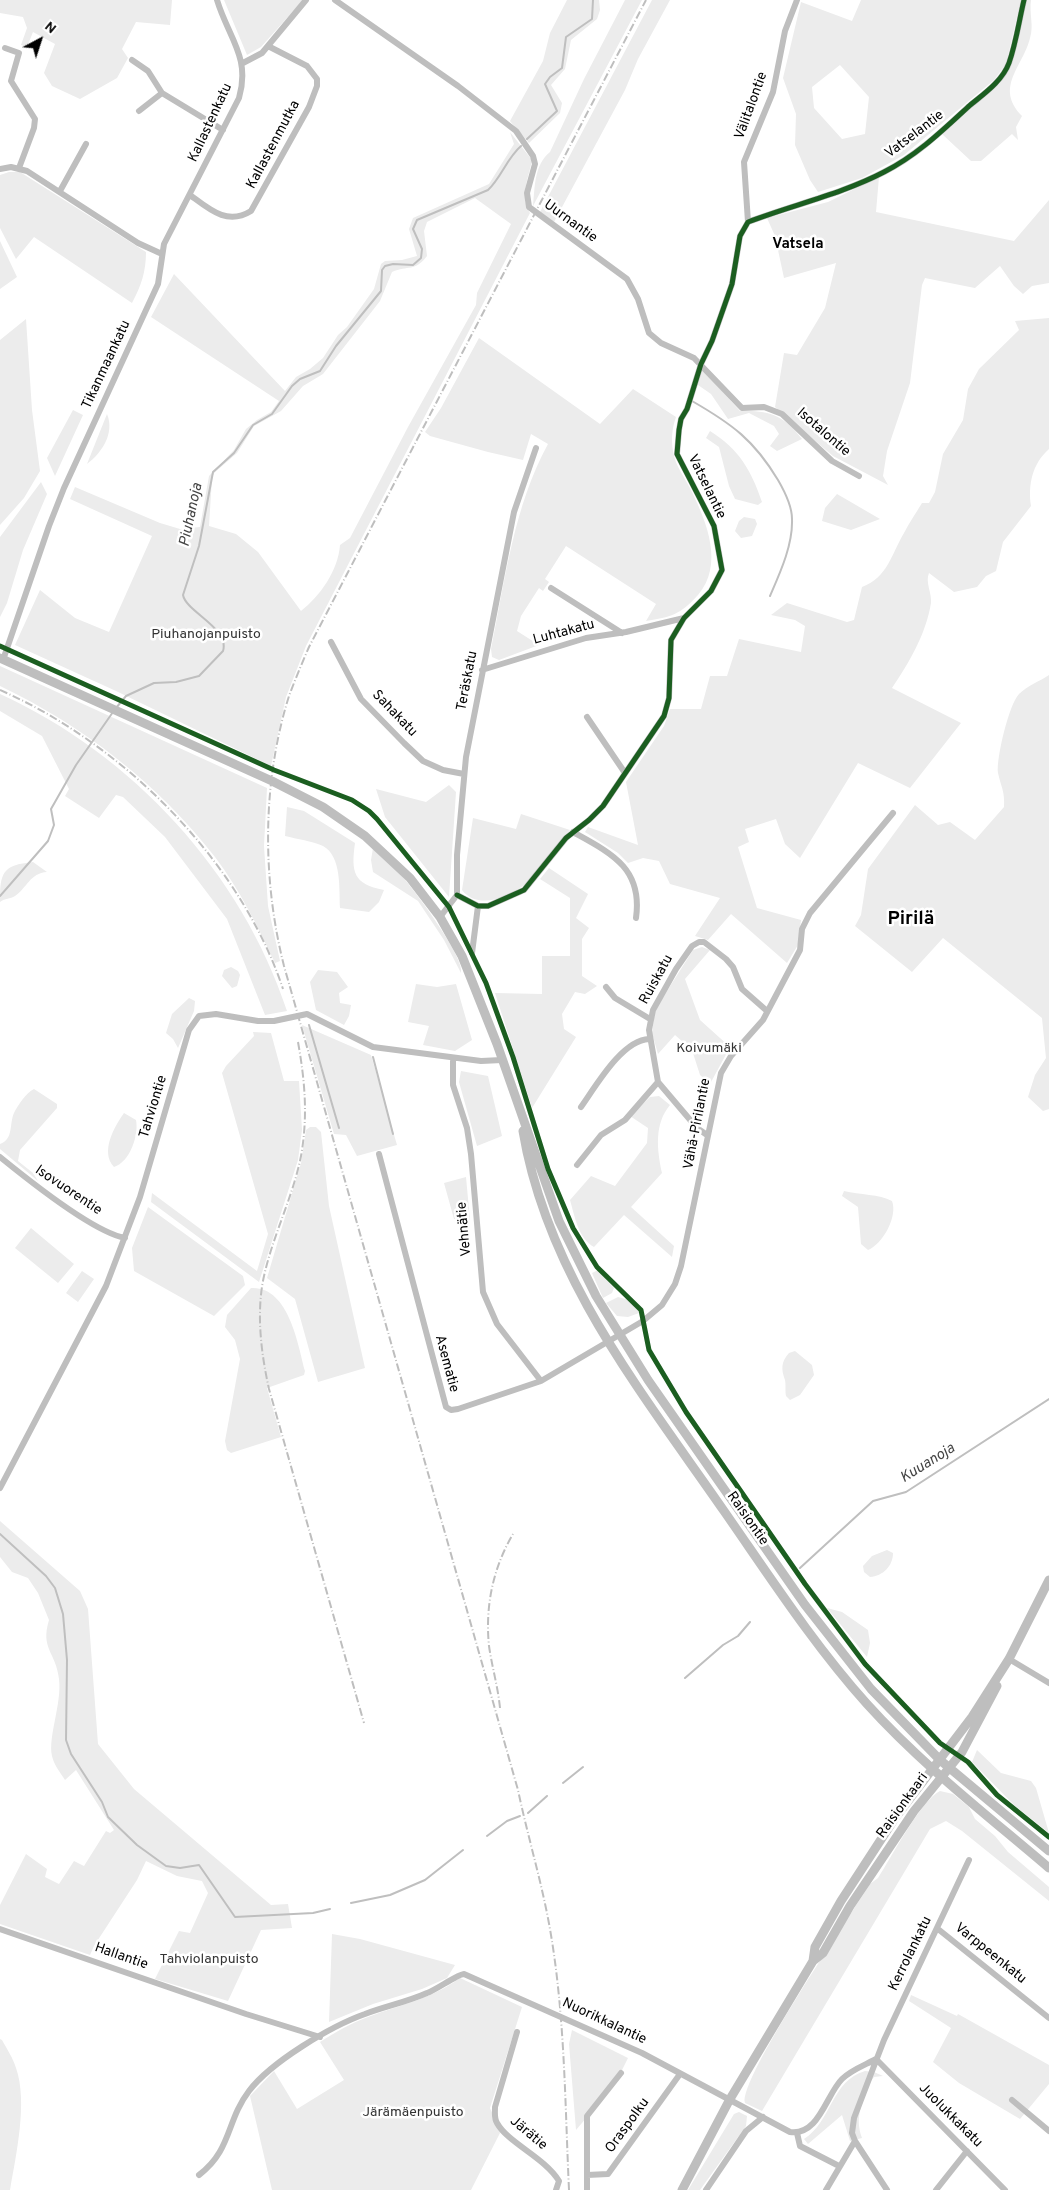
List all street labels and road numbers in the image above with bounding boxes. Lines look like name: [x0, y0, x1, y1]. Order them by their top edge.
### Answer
street label: Välitalontie: [732, 70, 772, 142]
street label: Kallastenkatu: [185, 81, 237, 165]
street label: Kallastenmutka: [244, 98, 304, 192]
street label: Vatselantie: [882, 107, 948, 163]
street label: Uurnantie: [540, 197, 600, 247]
street label: Tikanmaankatu: [79, 318, 135, 412]
street label: Isotalontie: [793, 405, 853, 461]
street label: Vatselantie: [683, 452, 729, 522]
street label: Luhtakatu: [531, 617, 597, 649]
street label: Teräskatu: [454, 650, 482, 712]
street label: Sahakatu: [368, 687, 420, 741]
street label: Ruiskatu: [637, 952, 677, 1008]
street label: Tahviontie: [137, 1074, 171, 1140]
street label: Vähä-Pirilantie: [681, 1077, 715, 1171]
street label: Isovuorentie: [31, 1162, 105, 1220]
street label: Vehnätie: [454, 1201, 476, 1257]
street label: Asematie: [430, 1333, 462, 1395]
street label: Raisiontie: [722, 1489, 772, 1549]
street label: Raisionkaari: [874, 1770, 932, 1842]
street label: Kerrolankatu: [886, 1914, 936, 1994]
street label: Varppeenkatu: [951, 1920, 1029, 1988]
street label: Hallantie: [92, 1940, 150, 1974]
street label: Nuorikkalantie: [559, 1995, 649, 2049]
street label: Juolukkakatu: [914, 2080, 986, 2152]
street label: Oraspolku: [602, 2095, 654, 2157]
street label: Järätie: [506, 2114, 550, 2154]

